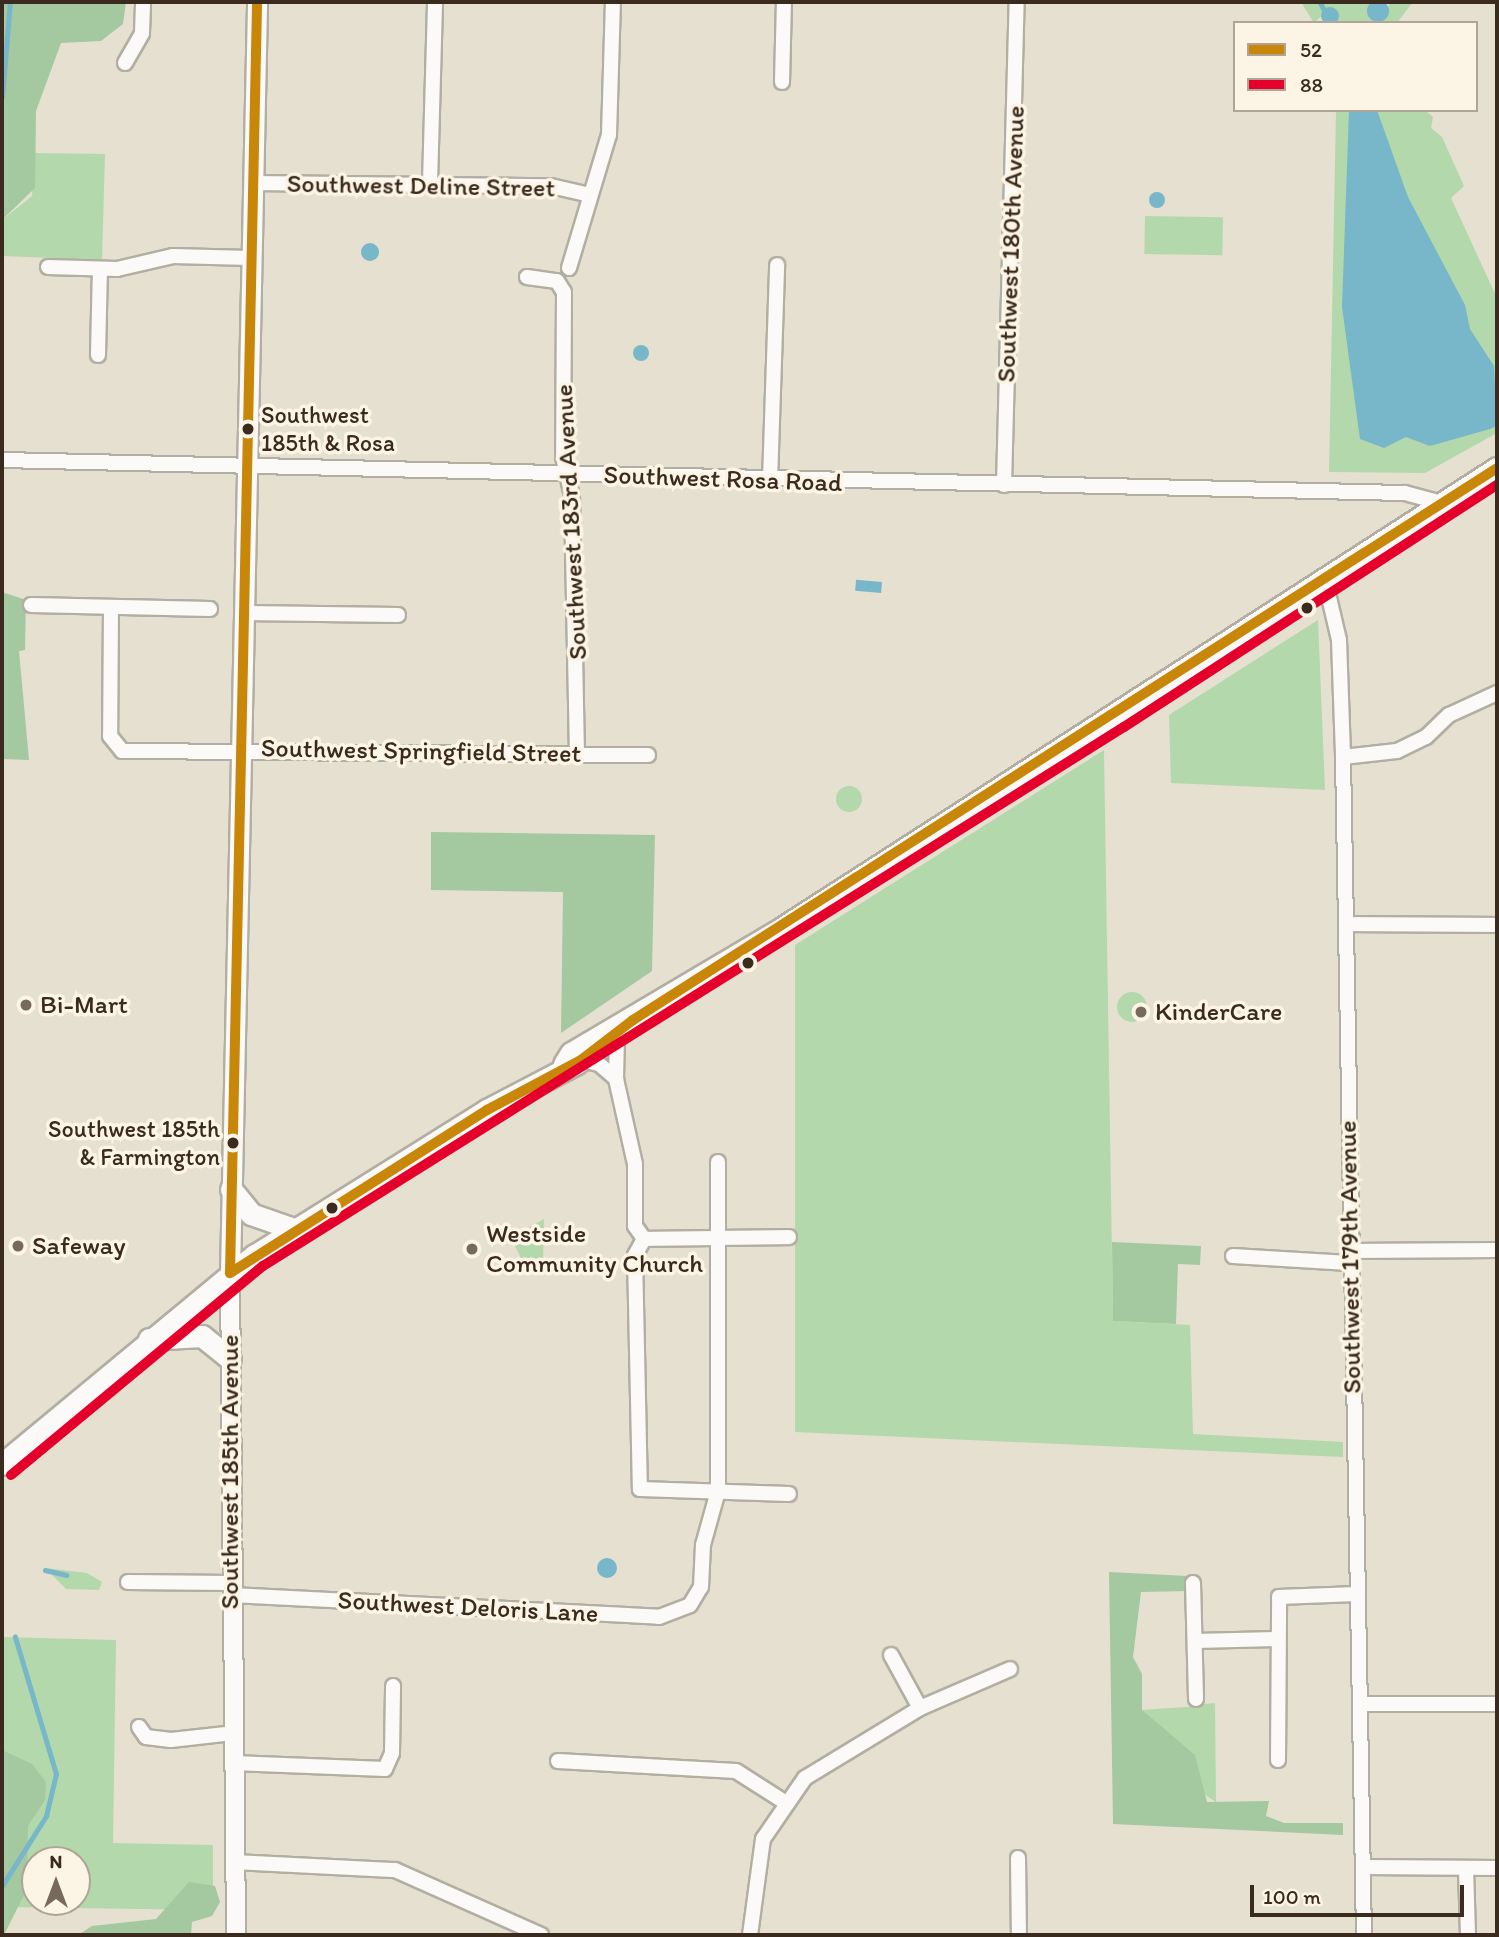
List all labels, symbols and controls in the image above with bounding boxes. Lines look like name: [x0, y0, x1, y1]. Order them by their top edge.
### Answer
legend: [1233, 21, 1478, 112]
text: 52: [1300, 37, 1322, 62]
text: 88: [1300, 72, 1323, 97]
street label: Southwest 180th Avenue: [991, 106, 1031, 382]
street label: Southwest Deline Street: [287, 168, 555, 204]
street label: Southwest 183rd Avenue: [548, 384, 594, 660]
place label: Southwest 185th & Rosa: [261, 401, 395, 457]
marker: Southwest 185th & Rosa: [241, 422, 255, 436]
street label: Southwest Rosa Road: [604, 459, 842, 499]
unlabelled marker: [1300, 601, 1314, 615]
street label: Southwest Springfield Street: [261, 733, 581, 769]
unlabelled marker: [741, 956, 755, 970]
place label: Bi-Mart: [40, 989, 128, 1021]
place label: KinderCare: [1155, 996, 1282, 1028]
marker: Bi-Mart: [18, 997, 34, 1013]
marker: KinderCare: [1133, 1004, 1149, 1020]
place label: Southwest 185th & Farmington: [49, 1115, 220, 1171]
street label: Southwest 179th Avenue: [1332, 1121, 1368, 1393]
marker: Southwest 185th & Farmington: [226, 1136, 240, 1150]
unlabelled marker: [325, 1201, 339, 1215]
place label: Westside Community Church: [486, 1218, 703, 1280]
place label: Safeway: [32, 1230, 126, 1262]
marker: Safeway: [10, 1238, 26, 1254]
marker: Westside Community Church: [464, 1241, 480, 1257]
street label: Southwest 185th Avenue: [214, 1336, 246, 1608]
street label: Southwest Deloris Lane: [337, 1585, 599, 1629]
north arrow: [21, 1846, 91, 1916]
text: N: [50, 1850, 62, 1873]
scale bar: [1254, 1870, 1468, 1914]
text: 100 m: [1263, 1884, 1321, 1909]

